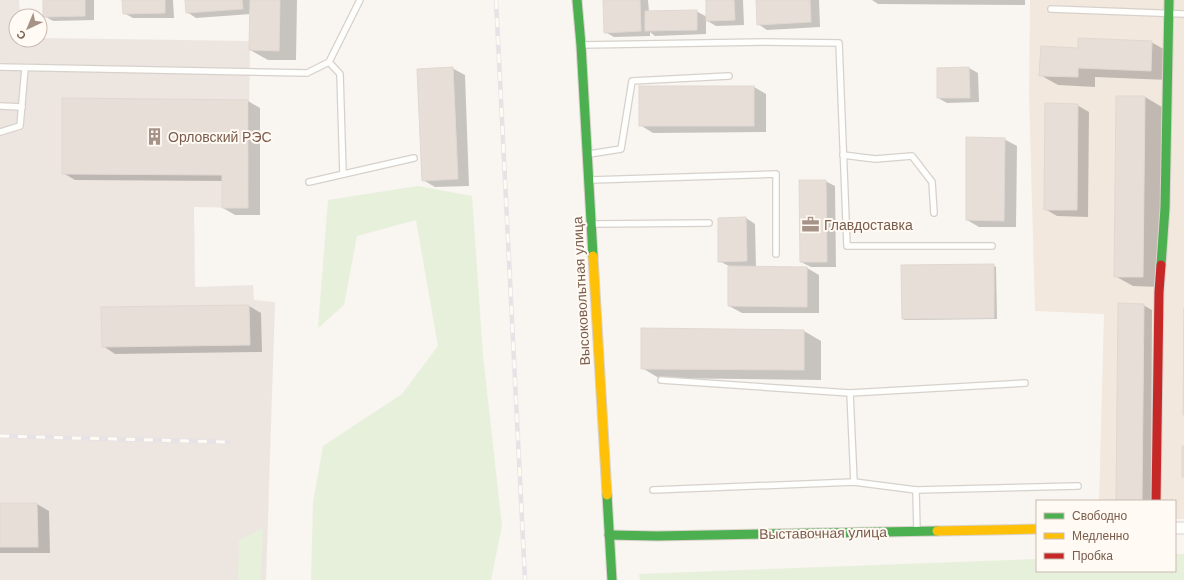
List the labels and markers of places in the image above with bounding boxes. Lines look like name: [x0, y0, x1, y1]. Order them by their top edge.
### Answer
building icon: Орловский РЭС: [145, 127, 165, 147]
place label: Орловский РЭС: [168, 128, 272, 146]
office icon: Главдоставка: [801, 215, 821, 235]
place label: Главдоставка: [824, 216, 913, 234]

